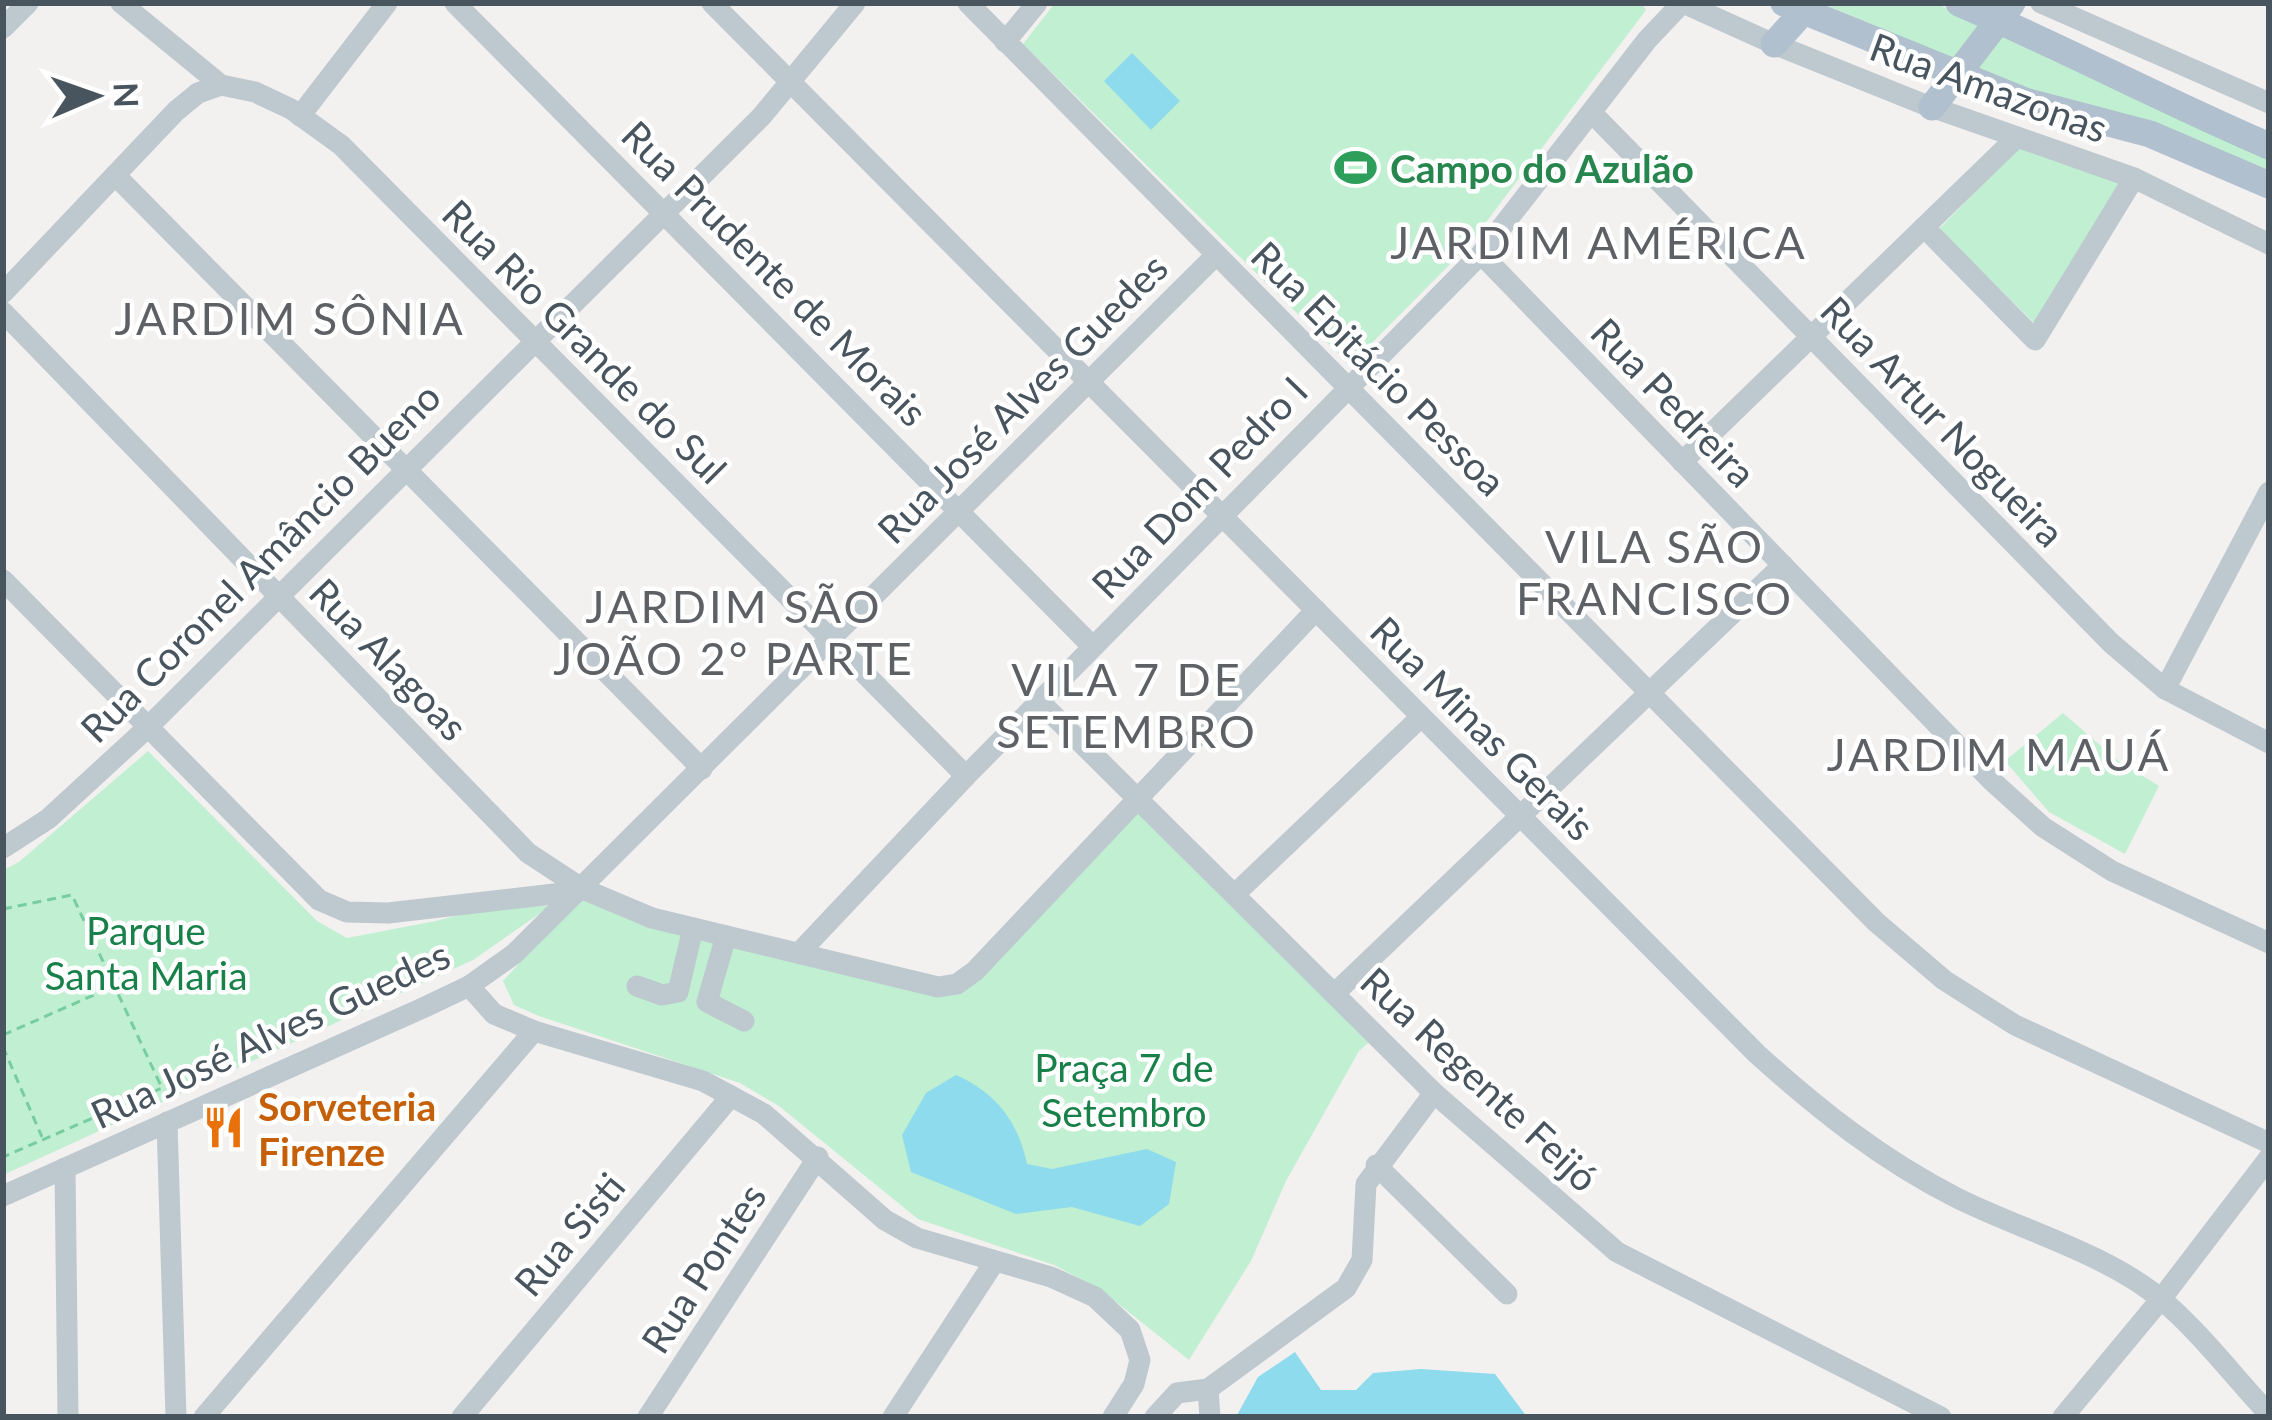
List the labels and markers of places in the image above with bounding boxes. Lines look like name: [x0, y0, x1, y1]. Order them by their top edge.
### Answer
sports icon: Campo do Azulão: [1333, 145, 1379, 191]
place label: Campo do Azulão: [1390, 145, 1694, 191]
place label: Sorveteria Firenze: [258, 1083, 436, 1174]
restaurant icon: Sorveteria Firenze: [201, 1105, 247, 1151]

